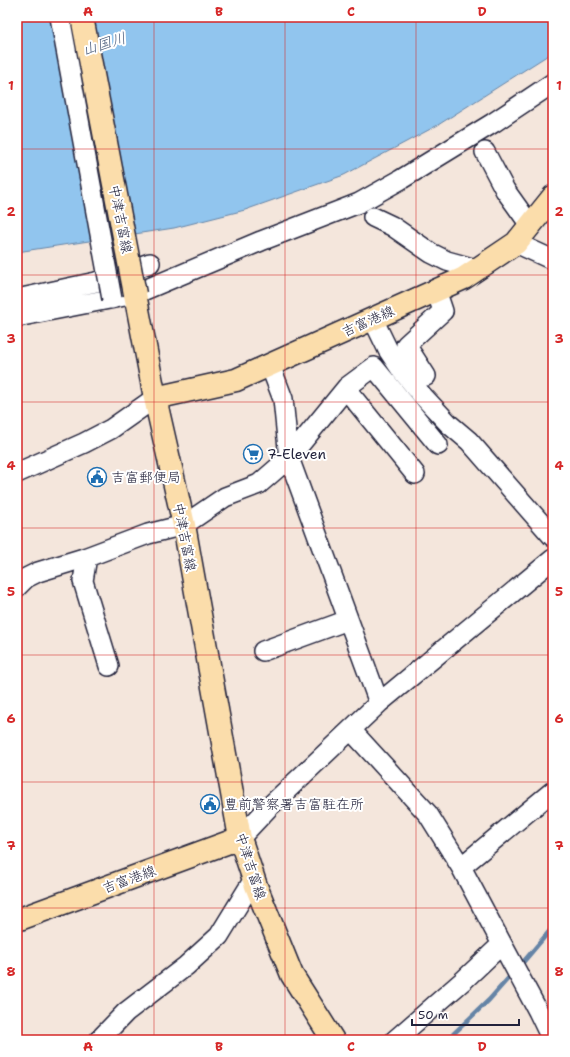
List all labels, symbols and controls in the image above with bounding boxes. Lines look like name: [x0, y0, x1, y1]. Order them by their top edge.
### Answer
text: A: [83, 3, 93, 20]
text: B: [215, 3, 223, 20]
text: C: [347, 3, 355, 20]
text: D: [477, 3, 487, 20]
water label: 山国川: [80, 28, 128, 60]
text: 1: [8, 77, 14, 94]
text: 1: [556, 77, 562, 94]
street label: 中津吉富線: [105, 183, 137, 255]
text: 2: [6, 203, 16, 220]
text: 2: [554, 203, 564, 220]
street label: 吉富港線: [339, 301, 397, 341]
text: 3: [6, 330, 16, 347]
text: 3: [554, 330, 564, 347]
supermarket icon: 7-Eleven: [242, 443, 264, 465]
place label: 7-Eleven: [267, 445, 326, 463]
text: 4: [6, 457, 16, 474]
text: 4: [554, 457, 564, 474]
public building icon: 吉富郵便局: [86, 466, 108, 488]
place label: 吉富郵便局: [111, 468, 181, 486]
street label: 中津吉富線: [169, 501, 201, 573]
text: 5: [7, 583, 15, 600]
text: 5: [555, 583, 563, 600]
text: 6: [6, 710, 16, 727]
text: 6: [554, 710, 564, 727]
public building icon: 豊前警察署吉富駐在所: [199, 793, 221, 815]
place label: 豊前警察署吉富駐在所: [224, 795, 364, 813]
street label: 中津吉富線: [232, 830, 270, 902]
text: 7: [6, 837, 16, 854]
text: 7: [554, 837, 564, 854]
street label: 吉富港線: [100, 861, 158, 897]
text: 8: [6, 963, 16, 980]
text: 8: [554, 963, 564, 980]
scale bar: [412, 1001, 519, 1027]
text: 50 m: [418, 1007, 448, 1023]
text: A: [83, 1038, 93, 1055]
text: B: [215, 1038, 223, 1055]
text: C: [347, 1038, 355, 1055]
text: D: [477, 1038, 487, 1055]

